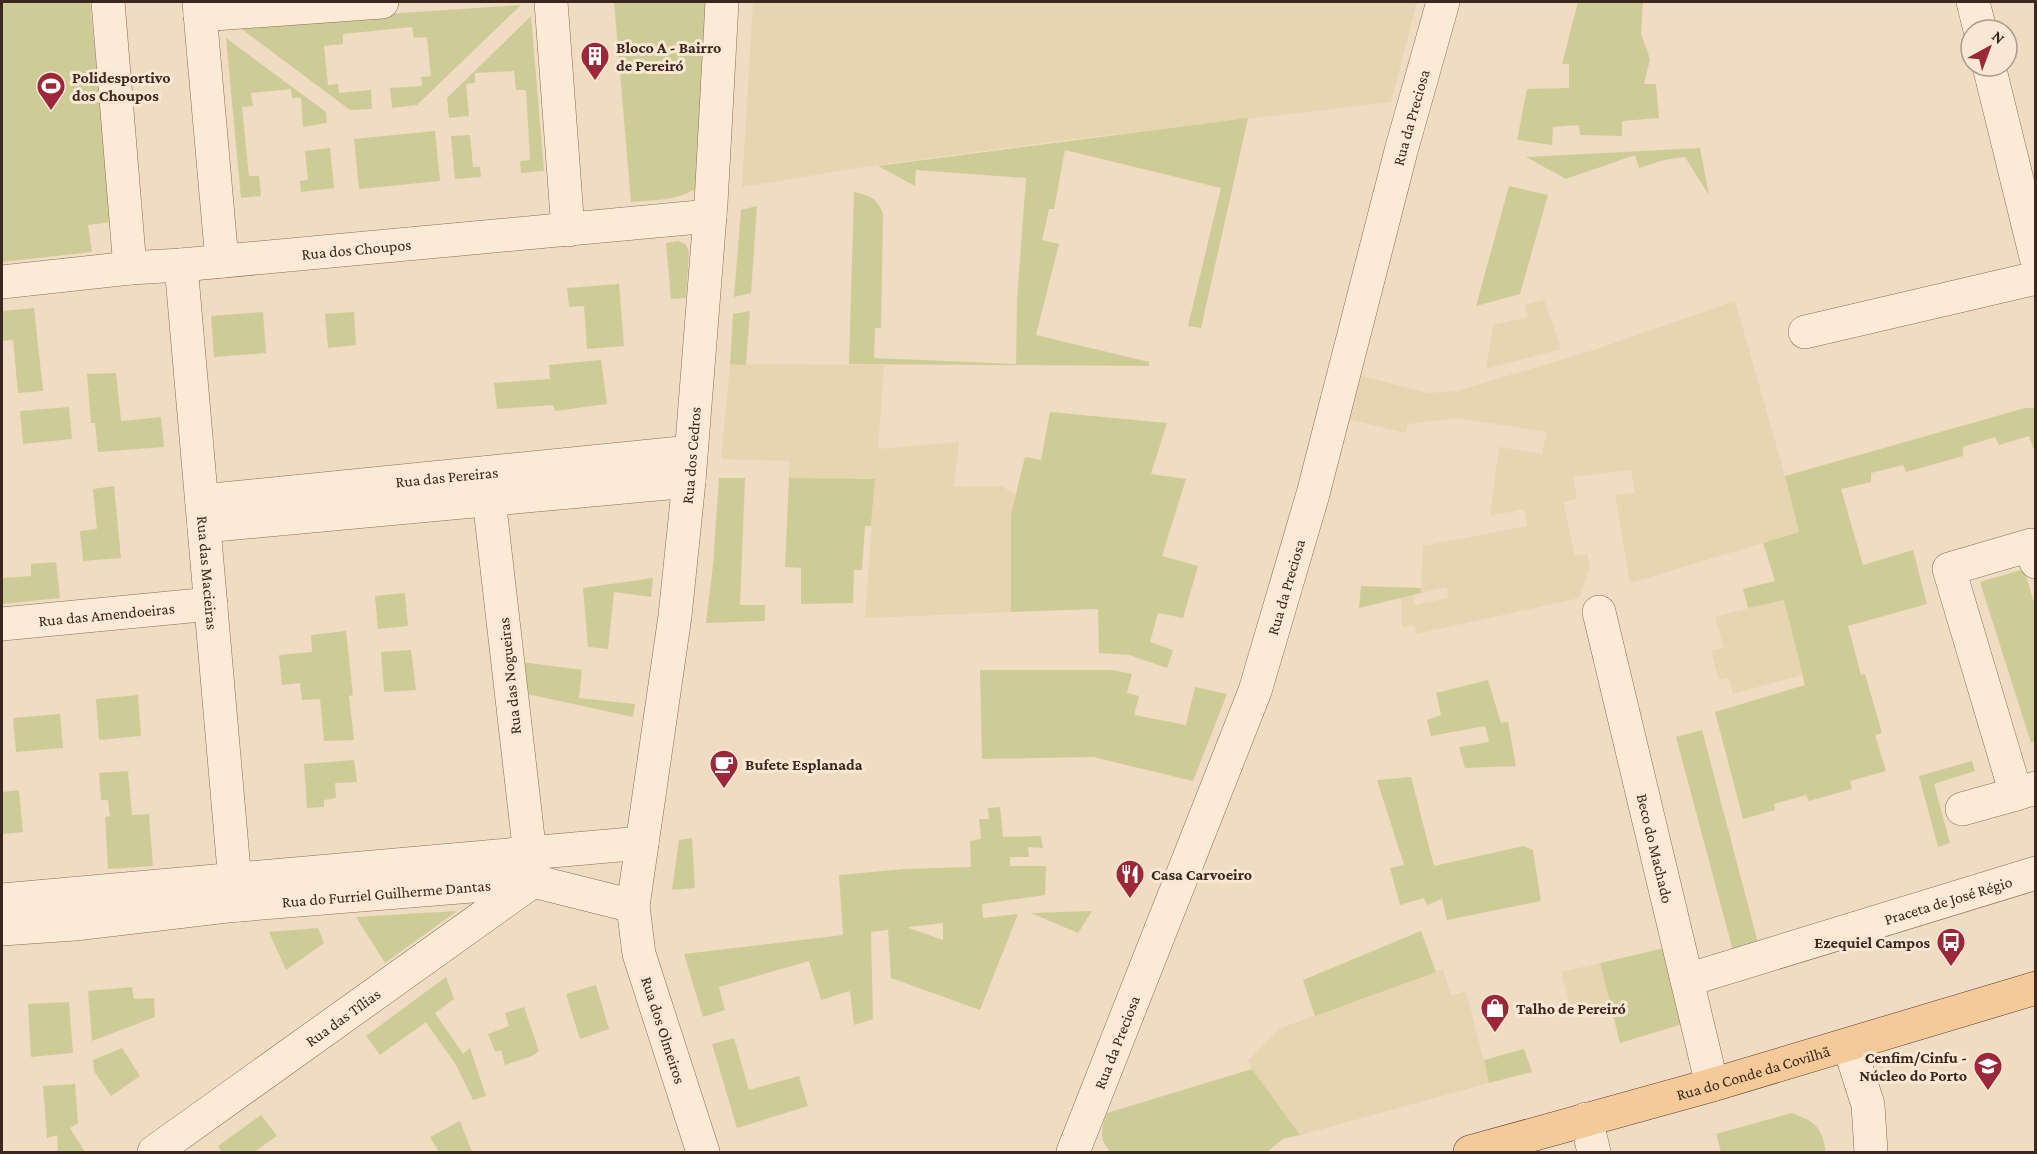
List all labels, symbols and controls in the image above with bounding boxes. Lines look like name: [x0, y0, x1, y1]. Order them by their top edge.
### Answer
north arrow: [1959, 18, 2019, 78]
text: N: [1989, 27, 2008, 47]
place label: Bloco A - Bairro de Pereiró: [616, 39, 721, 74]
building icon: Bloco A - Bairro de Pereiró: [579, 40, 611, 82]
street label: Rua da Preciosa: [1390, 67, 1433, 167]
place label: Polidesportivo dos Choupos: [72, 69, 171, 104]
sports icon: Polidesportivo dos Choupos: [35, 70, 67, 112]
street label: Rua dos Choupos: [301, 236, 412, 263]
street label: Rua dos Cedros: [679, 406, 704, 505]
street label: Rua das Pereiras: [395, 463, 499, 491]
street label: Rua das Macieiras: [194, 515, 221, 631]
street label: Rua da Preciosa: [1264, 537, 1308, 637]
street label: Rua das Amendoeiras: [38, 600, 176, 629]
street label: Rua das Nogueiras: [495, 617, 525, 735]
cafe icon: Bufete Esplanada: [708, 748, 740, 790]
place label: Bufete Esplanada: [745, 756, 863, 773]
street label: Beco do Machado: [1634, 792, 1676, 905]
restaurant icon: Casa Carvoeiro: [1114, 858, 1146, 900]
place label: Casa Carvoeiro: [1151, 866, 1252, 883]
street label: Praceta de José Régio: [1882, 873, 2014, 928]
street label: Rua do Furriel Guilherme Dantas: [281, 876, 491, 910]
bus stop icon: Ezequiel Campos: [1935, 926, 1967, 968]
place label: Ezequiel Campos: [1814, 934, 1930, 951]
street label: Rua dos Olmeiros: [638, 974, 689, 1086]
street label: Rua das Tílias: [302, 985, 384, 1050]
shop icon: Talho de Pereiró: [1479, 992, 1511, 1034]
street label: Rua da Preciosa: [1091, 993, 1143, 1092]
place label: Talho de Pereiró: [1516, 1000, 1626, 1017]
street label: Rua do Conde da Covilhã: [1675, 1042, 1832, 1103]
place label: Cenfim/Cinfu - Núcleo do Porto: [1859, 1049, 1967, 1084]
school or university icon: Cenfim/Cinfu - Núcleo do Porto: [1972, 1050, 2004, 1092]

